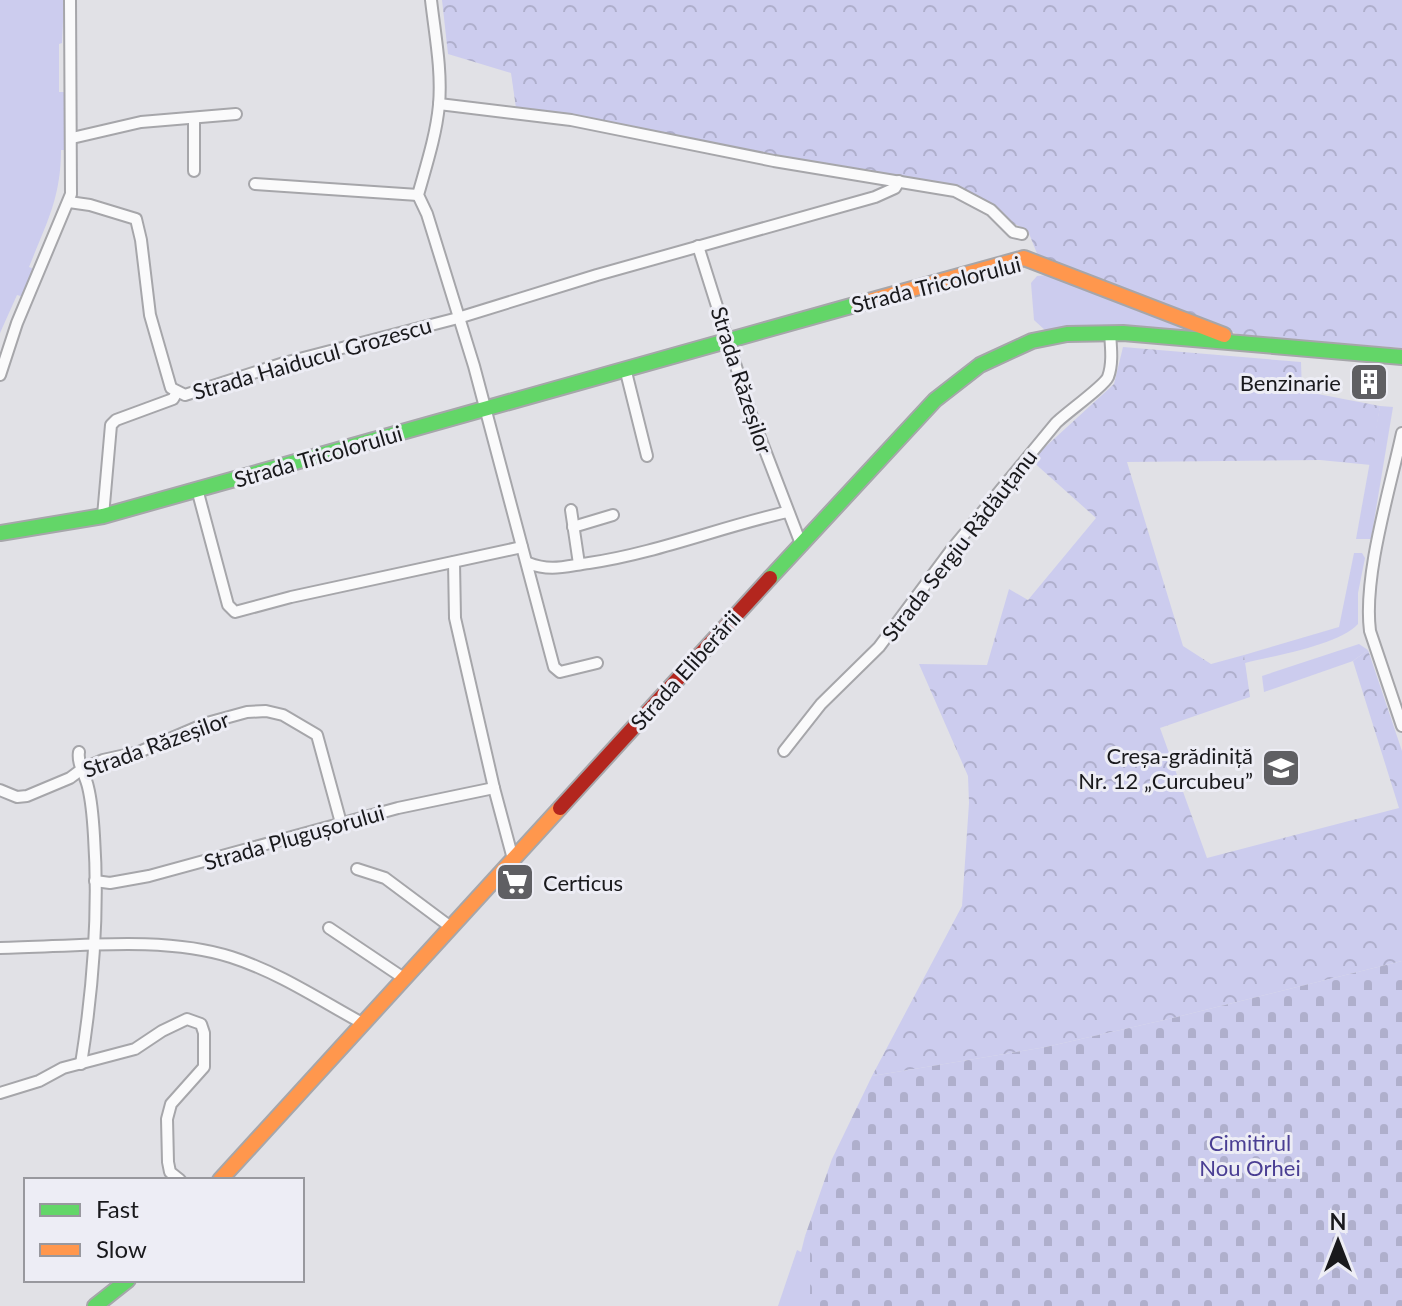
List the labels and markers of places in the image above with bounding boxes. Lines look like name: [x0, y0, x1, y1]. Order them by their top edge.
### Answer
building icon: Benzinarie: [1348, 361, 1390, 403]
place label: Benzinarie: [1240, 369, 1341, 396]
place label: Creșa-grădiniță Nr. 12 „Curcubeu”: [1078, 742, 1253, 794]
school or university icon: Creșa-grădiniță Nr. 12 „Curcubeu”: [1260, 747, 1302, 789]
supermarket icon: Certicus: [494, 861, 536, 903]
place label: Certicus: [543, 869, 623, 896]

